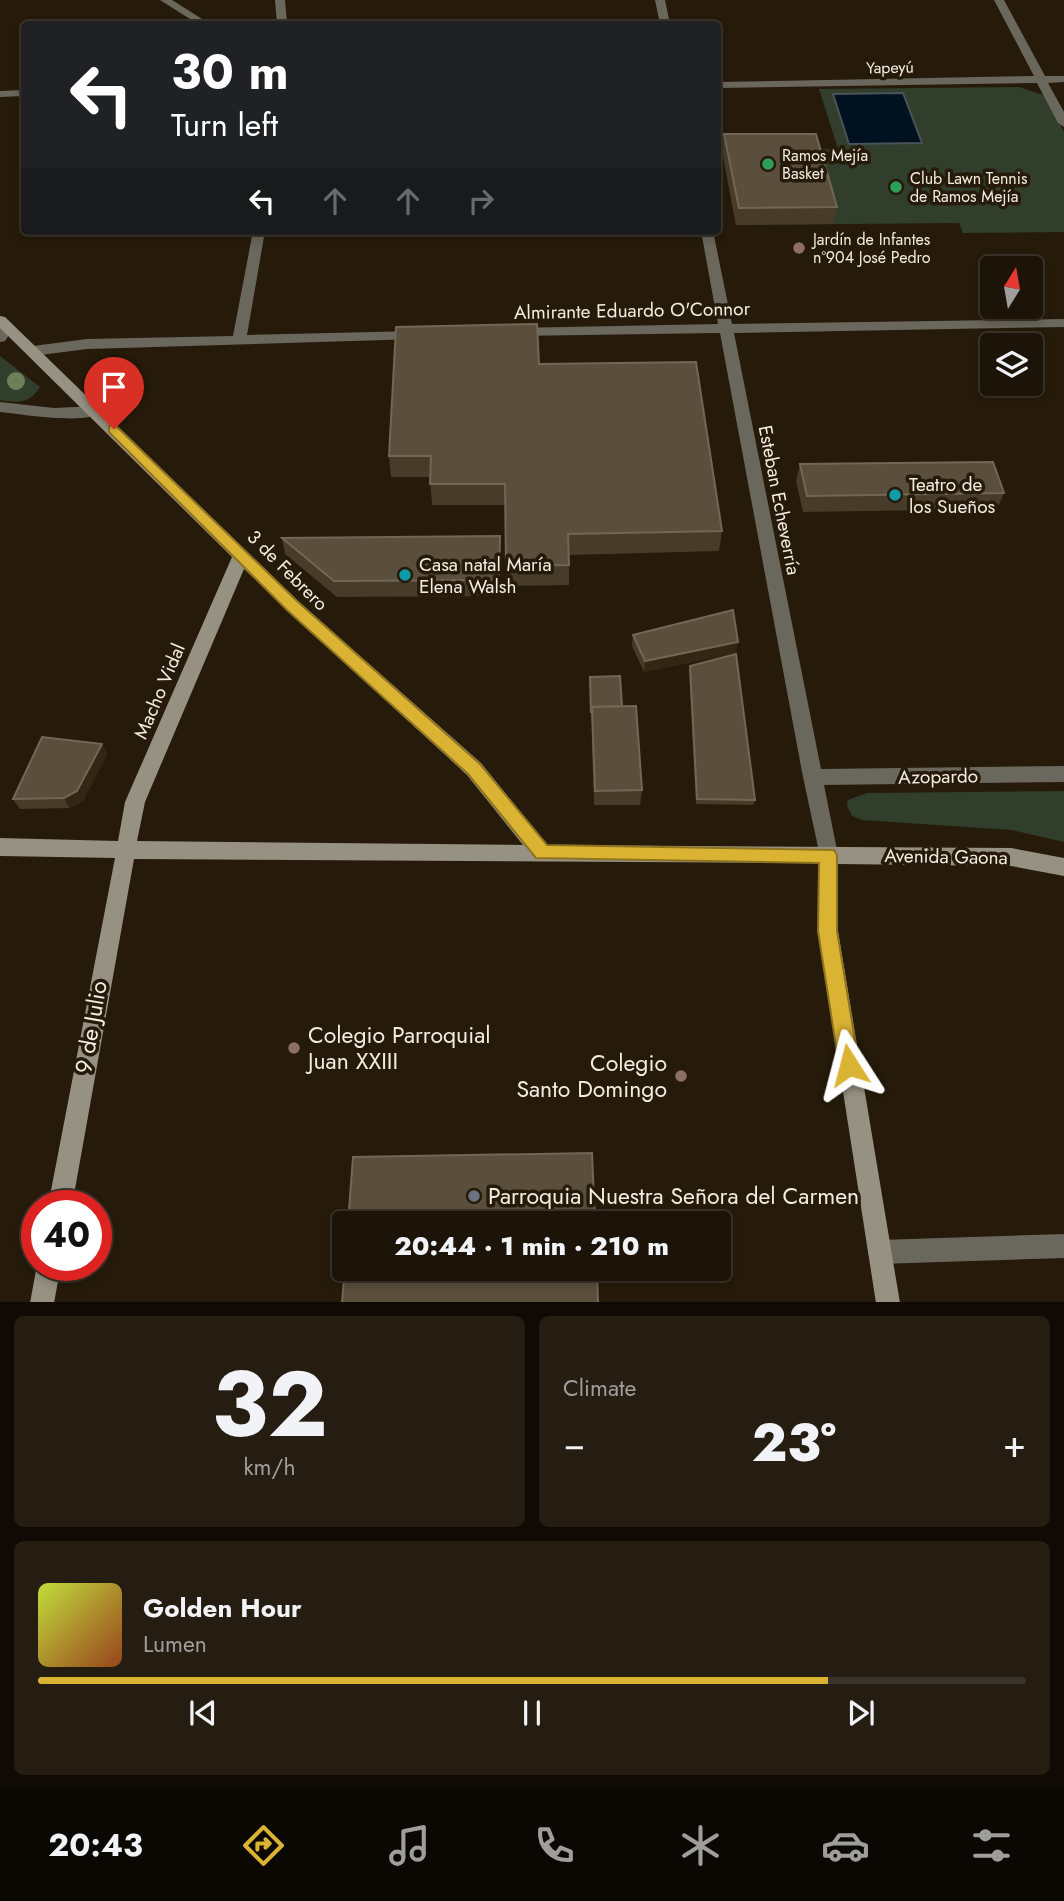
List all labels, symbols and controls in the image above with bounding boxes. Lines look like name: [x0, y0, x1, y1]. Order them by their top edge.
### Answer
text: 30 m: [171, 37, 289, 107]
icon: left: [56, 49, 147, 140]
street label: Yapeyú: [866, 56, 914, 79]
text: Turn left: [171, 102, 278, 148]
place label: Ramos Mejía Basket: [782, 144, 868, 185]
marker: Ramos Mejía Basket: [760, 156, 776, 172]
place label: Club Lawn Tennis de Ramos Mejía: [910, 167, 1027, 208]
marker: Club Lawn Tennis de Ramos Mejía: [888, 179, 904, 195]
icon: left: [243, 182, 281, 220]
icon: ahead: [316, 182, 354, 220]
icon: ahead: [389, 182, 427, 220]
icon: right: [462, 182, 500, 220]
place label: Jardín de Infantes n°904 José Pedro: [811, 228, 931, 269]
marker: Jardín de Infantes n°904 José Pedro: [791, 240, 807, 256]
north arrow: [980, 256, 1043, 318]
map controls: [980, 256, 1043, 396]
street label: Almirante Eduardo O'Connor: [514, 295, 751, 326]
button: layers: [980, 333, 1043, 396]
pin: [84, 357, 144, 429]
icon: arrive: [95, 368, 133, 406]
street label: Esteban Echeverría: [752, 423, 807, 577]
place label: Teatro de los Sueños: [909, 471, 996, 520]
marker: Teatro de los Sueños: [887, 487, 903, 503]
street label: 3 de Febrero: [241, 524, 334, 617]
place label: Casa natal María Elena Walsh: [419, 551, 552, 600]
marker: Casa natal María Elena Walsh: [397, 567, 413, 583]
street label: Macho Vidal: [127, 639, 192, 743]
street label: Azopardo: [898, 762, 978, 791]
street label: Avenida Gaona: [884, 842, 1008, 871]
street label: 9 de Julio: [66, 978, 116, 1076]
place label: Colegio Parroquial Juan XXIII: [305, 1018, 490, 1078]
position arrow: [812, 1028, 886, 1102]
marker: Colegio Parroquial Juan XXIII: [286, 1040, 302, 1056]
place label: Colegio Santo Domingo: [516, 1046, 667, 1106]
marker: Colegio Santo Domingo: [673, 1068, 689, 1084]
place label: Parroquia Nuestra Señora del Carmen: [488, 1179, 859, 1213]
marker: Parroquia Nuestra Señora del Carmen: [466, 1188, 482, 1204]
speed limit sign: 40: [21, 1190, 112, 1281]
text: 20:44 · 1 min · 210 m: [394, 1227, 669, 1265]
text: 32: [211, 1339, 328, 1470]
text: Climate: [563, 1371, 636, 1405]
text: 23°: [752, 1405, 836, 1481]
text: −: [563, 1416, 585, 1471]
text: +: [1003, 1416, 1026, 1471]
text: km/h: [244, 1450, 295, 1484]
text: Golden Hour: [143, 1589, 302, 1627]
text: Lumen: [143, 1627, 207, 1661]
icon: previous: [184, 1694, 222, 1732]
icon: pause: [513, 1694, 551, 1732]
icon: next: [842, 1694, 880, 1732]
icon: directions: [239, 1821, 288, 1870]
icon: music: [385, 1821, 434, 1870]
icon: phone: [530, 1821, 579, 1870]
icon: climate: [676, 1821, 725, 1870]
icon: car: [821, 1821, 870, 1870]
icon: filters: [967, 1821, 1016, 1870]
text: 20:43: [48, 1822, 143, 1868]

